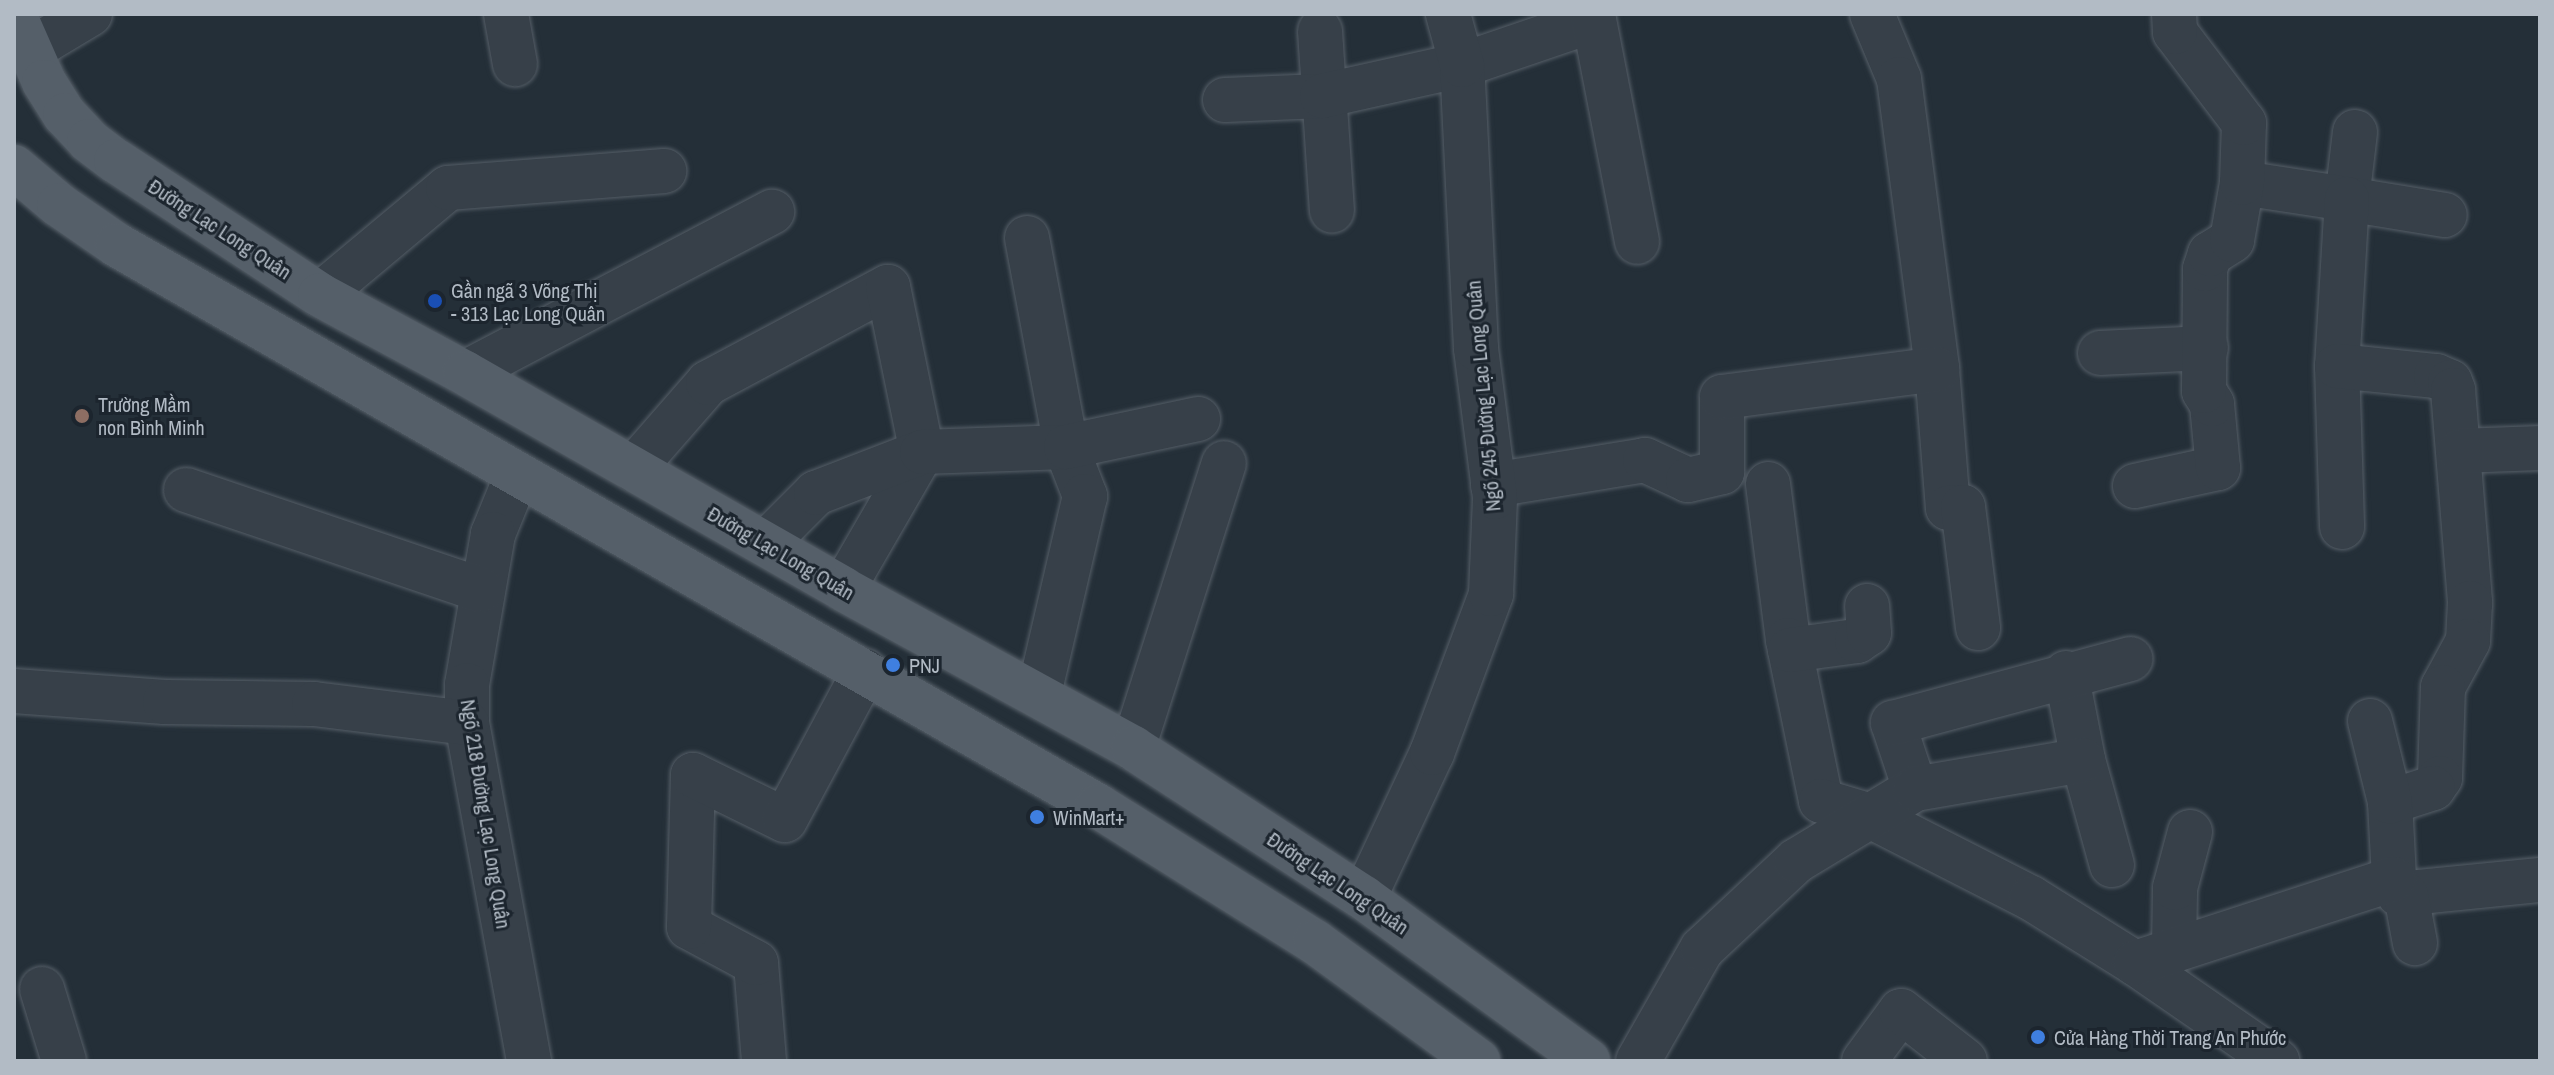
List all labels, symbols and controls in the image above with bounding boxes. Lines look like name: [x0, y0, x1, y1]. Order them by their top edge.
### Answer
street label: Đường Lạc Long Quân: [144, 174, 296, 284]
place label: Gần ngã 3 Võng Thị - 313 Lạc Long Quân: [451, 278, 605, 325]
street label: Ngõ 245 Đường Lạc Long Quân: [1461, 280, 1505, 512]
marker: Gần ngã 3 Võng Thị - 313 Lạc Long Quân: [426, 292, 444, 310]
place label: Trường Mầm non Bình Minh: [98, 392, 205, 439]
marker: Trường Mầm non Bình Minh: [73, 407, 91, 425]
street label: Đường Lạc Long Quân: [704, 501, 858, 605]
place label: PNJ: [909, 653, 940, 677]
marker: PNJ: [884, 656, 902, 674]
street label: Ngõ 218 Đường Lạc Long Quân: [456, 698, 516, 930]
place label: WinMart+: [1053, 805, 1125, 829]
marker: WinMart+: [1028, 808, 1046, 826]
street label: Đường Lạc Long Quân: [1263, 827, 1413, 939]
place label: Cửa Hàng Thời Trang An Phước: [2054, 1025, 2288, 1049]
marker: Cửa Hàng Thời Trang An Phước: [2029, 1028, 2047, 1046]

